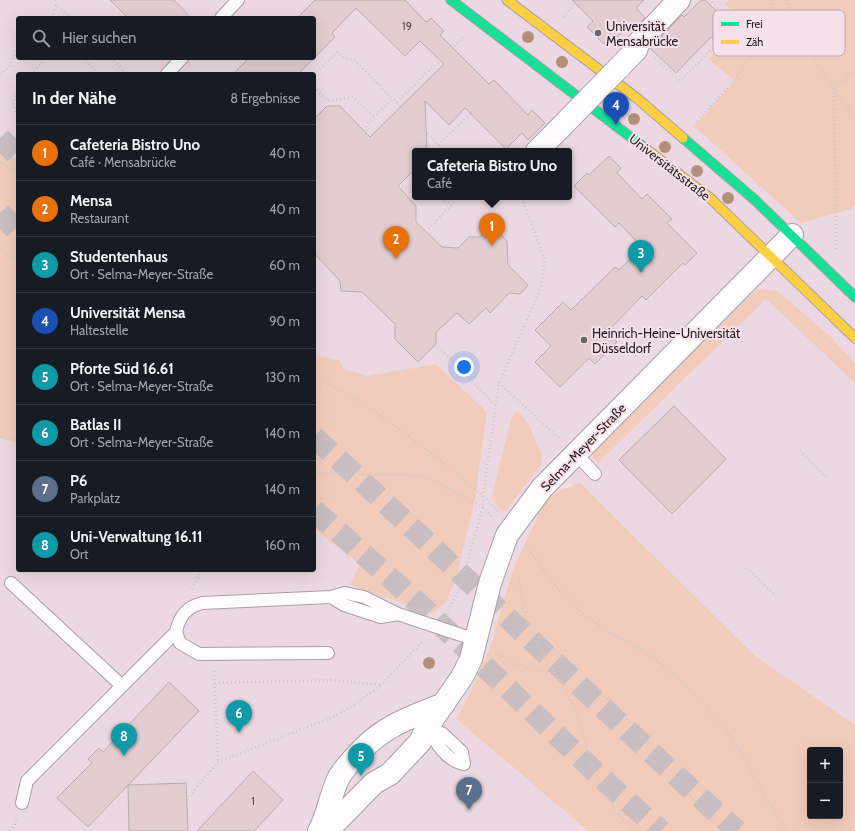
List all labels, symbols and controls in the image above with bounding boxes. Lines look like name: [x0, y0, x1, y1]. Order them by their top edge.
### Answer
legend: [713, 10, 845, 56]
search box: [16, 16, 316, 60]
text: Frei: [746, 17, 763, 31]
place label: Universität Mensabrücke: [606, 18, 679, 49]
house number: 19: [402, 19, 412, 33]
icon: search: [30, 27, 52, 49]
marker: Universität Mensabrücke: [593, 28, 603, 38]
text: Hier suchen: [62, 29, 137, 47]
text: Zäh: [746, 35, 763, 49]
text: In der Nähe: [32, 88, 116, 108]
text: 8 Ergebnisse: [230, 90, 300, 106]
pin: 4: [603, 92, 629, 125]
street label: Universitätsstraße: [626, 130, 714, 204]
text: Cafeteria Bistro Uno: [70, 136, 200, 154]
text: 1: [43, 145, 47, 161]
text: 40 m: [269, 145, 300, 161]
popup: [412, 148, 572, 200]
text: Café · Mensabrücke: [70, 154, 176, 170]
text: Cafeteria Bistro Uno: [427, 157, 557, 175]
text: Café: [427, 175, 452, 191]
text: Mensa: [70, 192, 112, 210]
text: 2: [42, 201, 48, 217]
text: 40 m: [269, 201, 300, 217]
text: Restaurant: [70, 210, 129, 226]
pin: 1: [479, 213, 505, 246]
pin: 2: [383, 226, 409, 259]
pin: 3: [628, 240, 654, 273]
text: Studentenhaus: [70, 248, 168, 266]
text: 3: [41, 257, 49, 273]
text: 60 m: [269, 257, 300, 273]
text: Ort · Selma-Meyer-Straße: [70, 266, 213, 282]
text: Universität Mensa: [70, 304, 186, 322]
text: 4: [41, 313, 49, 329]
text: 90 m: [269, 313, 300, 329]
text: Haltestelle: [70, 322, 128, 338]
place label: Heinrich-Heine-Universität Düsseldorf: [592, 325, 741, 356]
marker: Heinrich-Heine-Universität Düsseldorf: [579, 335, 589, 345]
your location: [454, 357, 474, 377]
text: Pforte Süd 16.61: [70, 360, 174, 378]
text: 5: [42, 369, 48, 385]
text: 130 m: [265, 369, 300, 385]
text: Ort · Selma-Meyer-Straße: [70, 378, 213, 394]
street label: Selma-Meyer-Straße: [537, 400, 629, 494]
text: Batlas II: [70, 416, 122, 434]
text: 6: [41, 425, 49, 441]
text: 140 m: [265, 425, 300, 441]
text: Ort · Selma-Meyer-Straße: [70, 434, 213, 450]
text: P6: [70, 472, 87, 490]
text: 7: [42, 481, 48, 497]
text: 140 m: [265, 481, 300, 497]
text: Parkplatz: [70, 490, 120, 506]
text: Uni-Verwaltung 16.11: [70, 528, 203, 546]
text: 8: [41, 537, 49, 553]
text: 160 m: [265, 537, 300, 553]
text: Ort: [70, 546, 88, 562]
pin: 6: [226, 700, 252, 733]
pin: 8: [111, 723, 137, 756]
pin: 5: [348, 743, 374, 776]
map controls: [807, 747, 843, 819]
button: +: [807, 747, 843, 783]
pin: 7: [456, 777, 482, 810]
button: −: [807, 783, 843, 819]
house number: 1: [251, 794, 255, 808]

